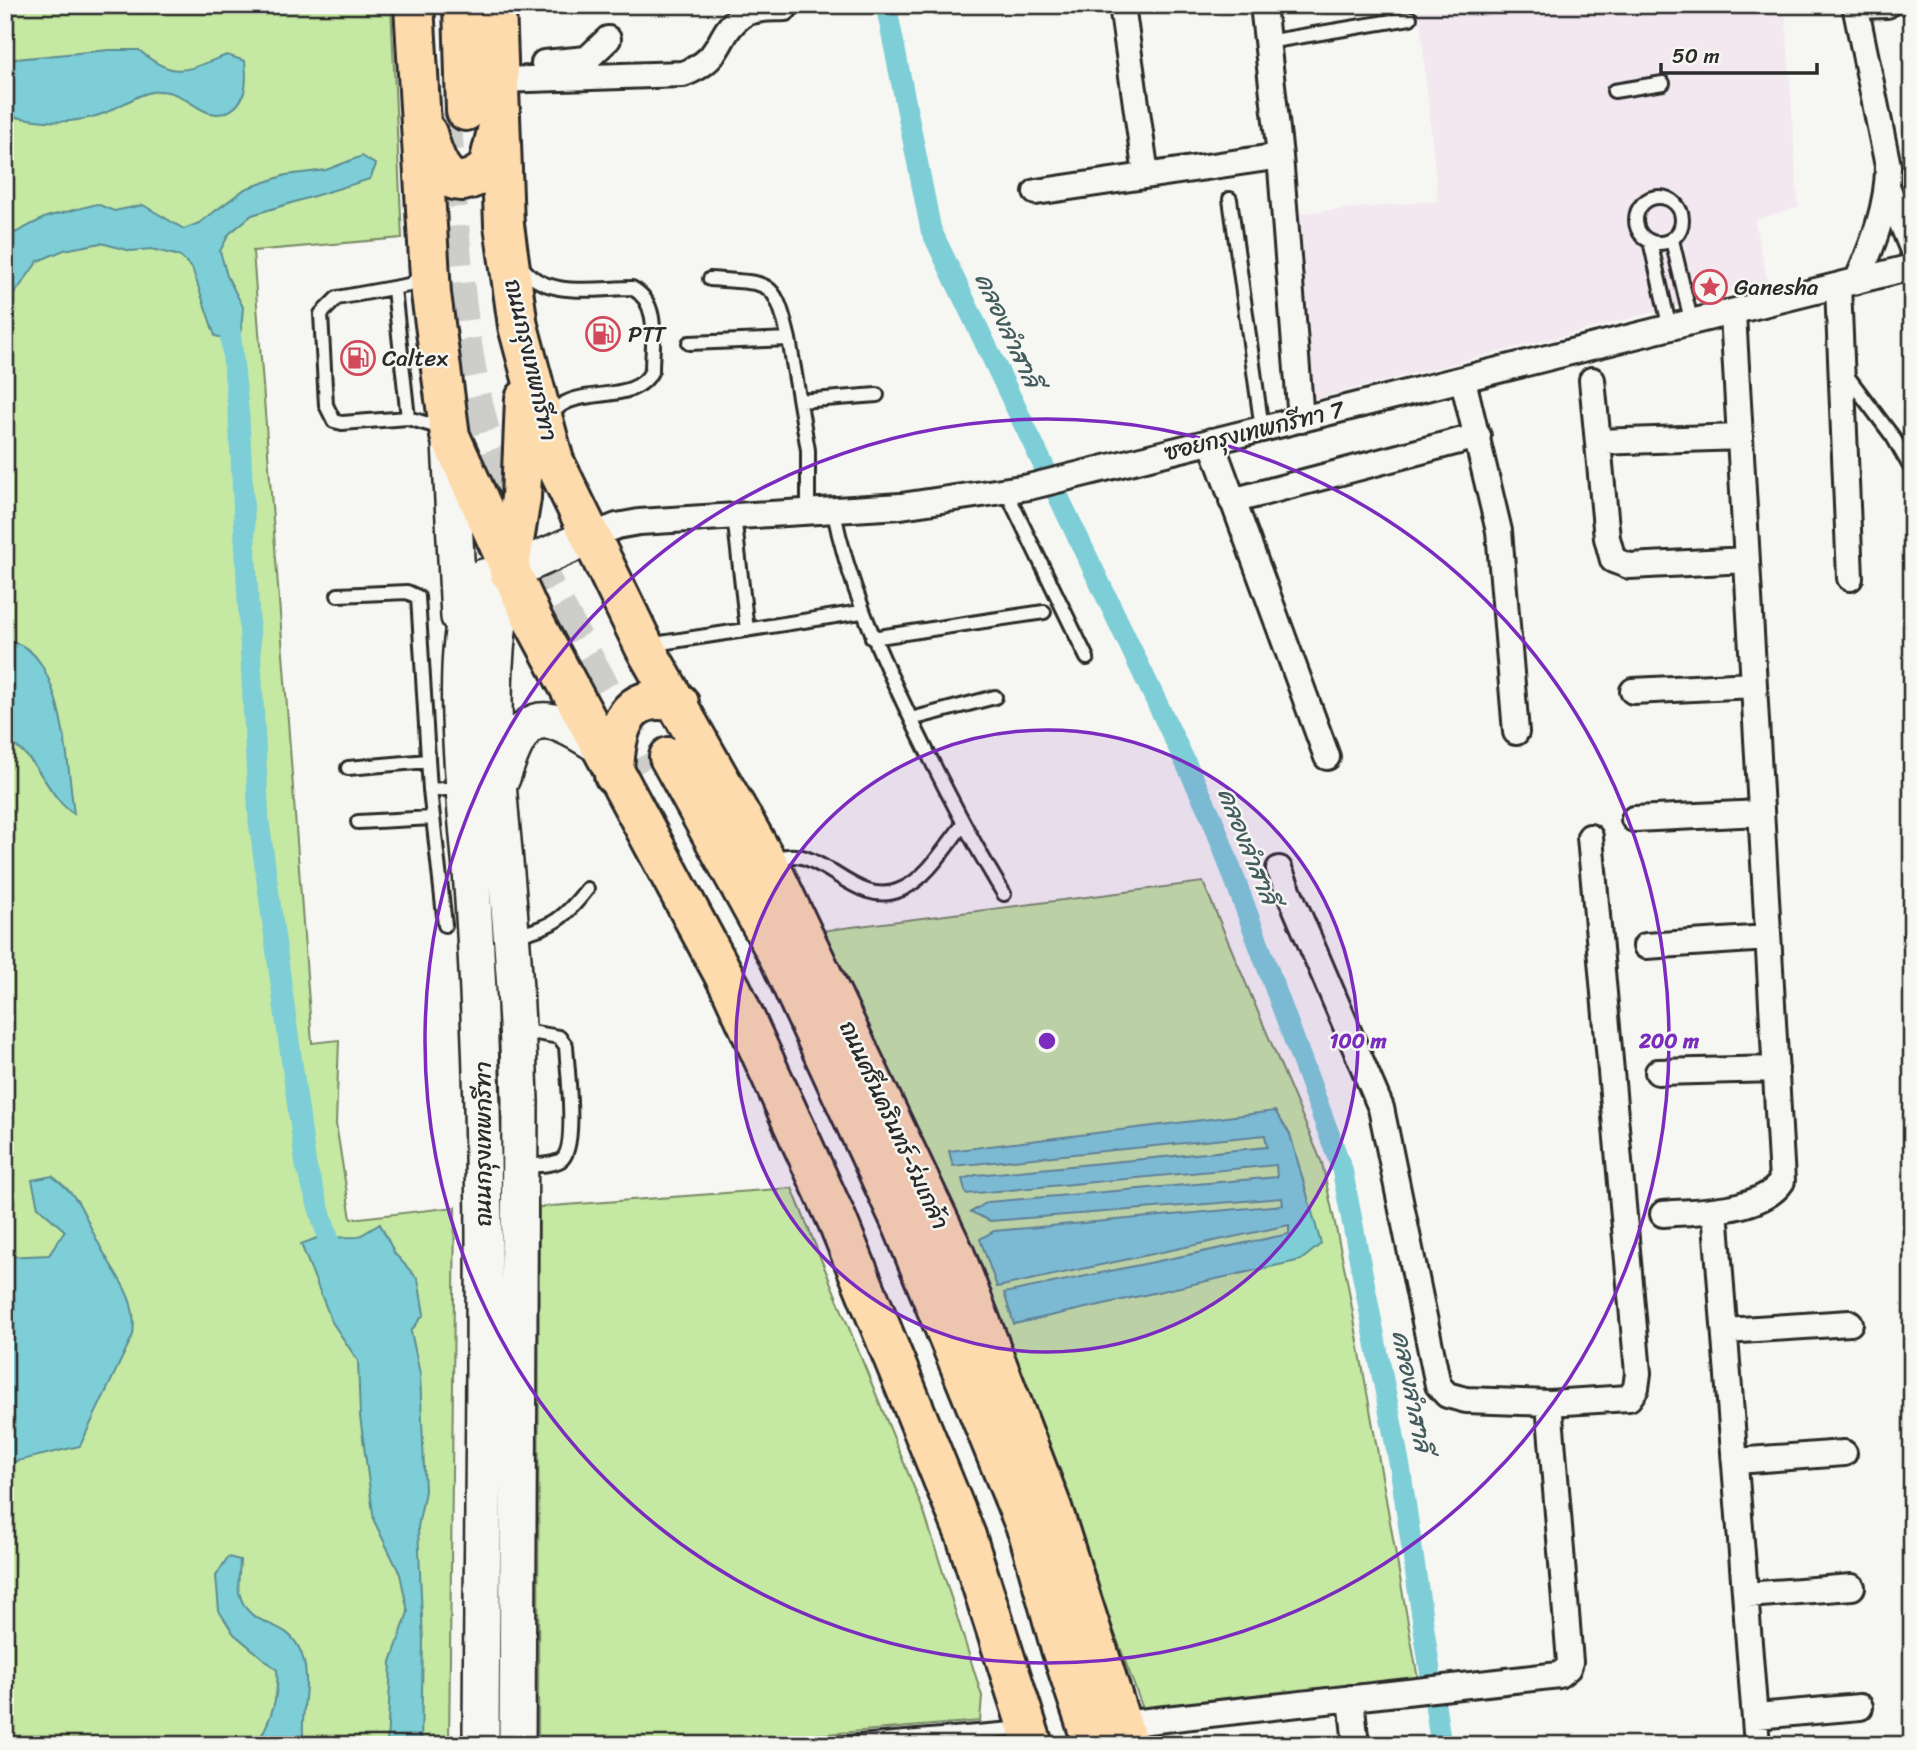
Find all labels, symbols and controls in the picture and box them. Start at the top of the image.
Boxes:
scale bar [1661,32,1817,76]
text: 50 m [1672,37,1720,75]
water label: คลองลำสาลี [963,266,1056,402]
place label: Ganesha [1734,267,1819,308]
place icon: Ganesha [1691,268,1729,306]
street label: ถนนกรุงเทพกรีฑา [492,275,570,445]
place label: PTT [628,314,667,355]
fuel station icon: PTT [584,315,622,353]
place label: Caltex [382,338,448,379]
fuel station icon: Caltex [339,339,377,377]
street label: ซอยกรุงเทพกรีฑา 7 [1160,388,1350,473]
water label: คลองลำสาลี [1206,781,1293,918]
street label: ถนนศรีนครินทร์-ร่มเกล้า [827,1013,961,1237]
text: 100 m [1329,1022,1387,1060]
text: 200 m [1638,1022,1700,1060]
centre of rings [1035,1029,1059,1053]
street label: ถนนกรุงเทพกรีฑา [463,1061,504,1227]
water label: คลองลำสาลี [1380,1327,1446,1463]

